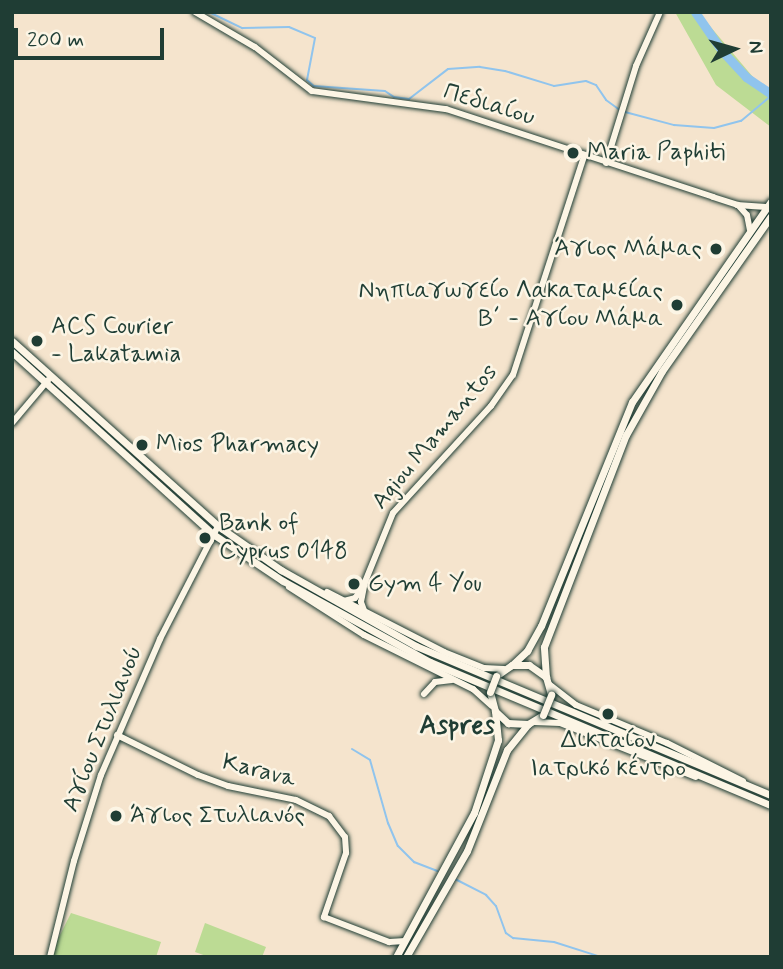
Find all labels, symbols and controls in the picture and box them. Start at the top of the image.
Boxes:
scale bar [18,14,168,58]
north arrow [699,14,769,84]
text: 200 m [27,26,84,54]
text: N [742,40,768,55]
street label: Πεδιαίου [440,78,538,132]
place label: Maria Paphiti [587,139,725,167]
marker: Maria Paphiti [565,145,581,161]
place label: Άγιος Μάμας [554,235,702,263]
marker: Άγιος Μάμας [708,241,724,257]
place label: Νηπιαγωγείο Λακαταμείας Β΄- Αγίου Μάμα [358,277,663,333]
marker: Νηπιαγωγείο Λακαταμείας Β΄- Αγίου Μάμα [669,297,685,313]
place label: ACS Courier - Lakatamia [51,313,181,369]
marker: ACS Courier - Lakatamia [29,333,45,349]
street label: Agiou Mamantos [367,360,503,514]
place label: Mios Pharmacy [156,431,312,459]
marker: Mios Pharmacy [134,437,150,453]
place label: Bank of Cyprus 0148 [219,510,348,566]
marker: Bank of Cyprus 0148 [197,530,213,546]
place label: Gym 4 You [368,570,482,598]
marker: Gym 4 You [346,576,362,592]
street label: Αγίου Στυλιανού [57,642,149,816]
marker: Δικταίον Ιατρικό κέντρο [598,704,618,724]
district label: Aspres [419,711,495,743]
place label: Δικταίον Ιατρικό κέντρο [530,727,686,783]
street label: Karava [219,748,299,794]
place label: Άγιος Στυλιανός [130,802,305,830]
marker: Άγιος Στυλιανός [108,808,124,824]

